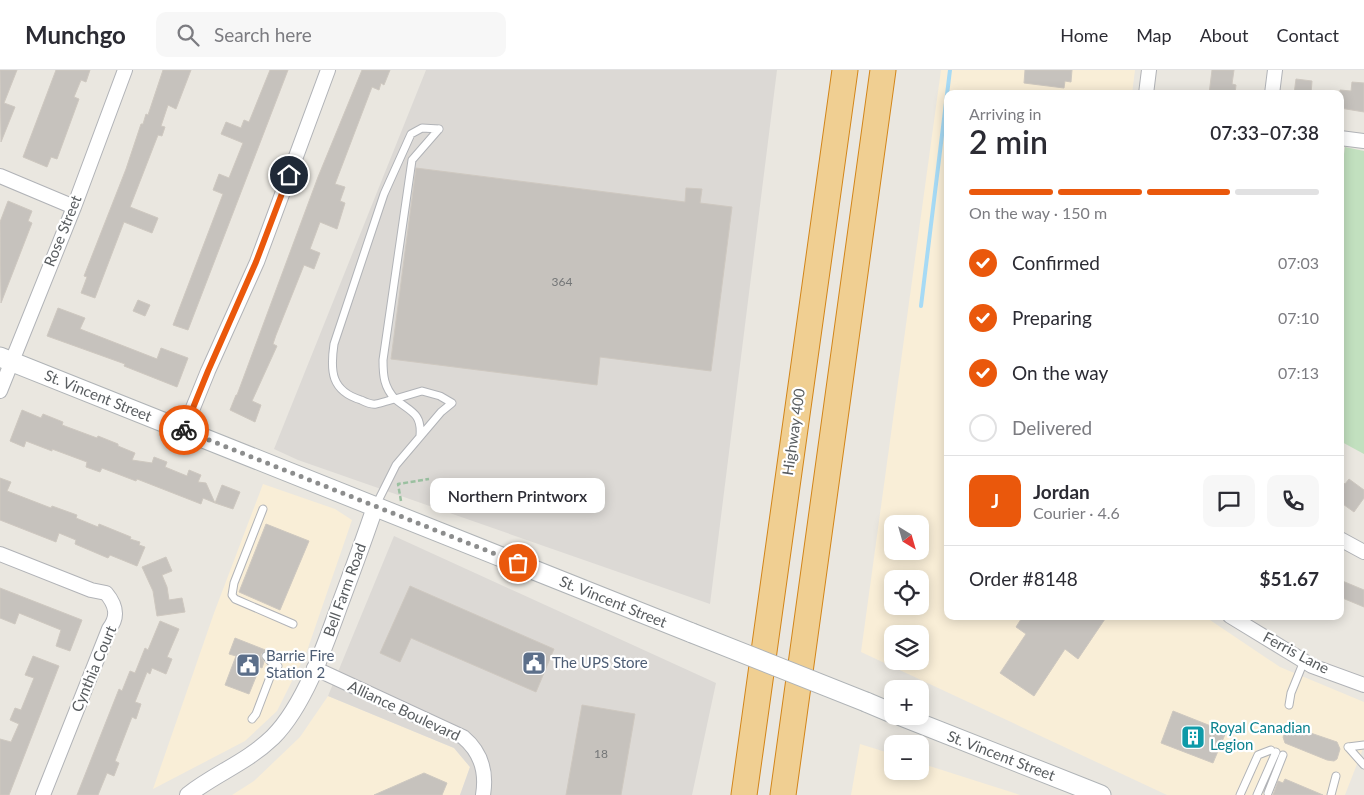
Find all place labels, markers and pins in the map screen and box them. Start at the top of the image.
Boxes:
pin [268,154,310,196]
callout: Northern Printworx [430,478,606,513]
pin [497,542,539,584]
place label: Barrie Fire Station 2 [266,646,335,681]
public building icon: The UPS Store [521,650,547,676]
public building icon: Barrie Fire Station 2 [235,652,261,678]
place label: The UPS Store [552,653,648,671]
place label: Royal Canadian Legion [1210,718,1311,753]
building icon: Royal Canadian Legion [1180,724,1206,750]

